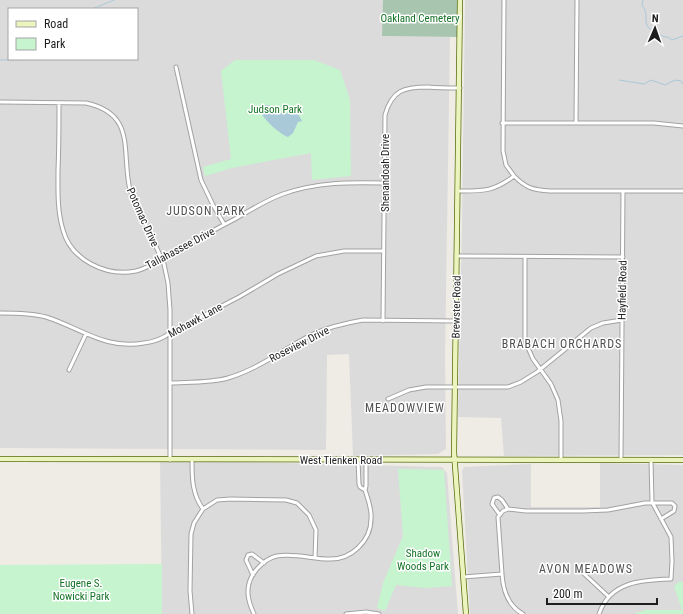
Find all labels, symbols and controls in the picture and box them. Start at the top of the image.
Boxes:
legend [8,8,138,60]
north arrow [635,8,675,48]
park label: Oakland Cemetery [380,12,460,25]
text: N [652,12,659,25]
text: Road [44,17,68,31]
text: Park [44,37,66,51]
park label: Judson Park [248,103,302,116]
street label: Shenandoah Drive [379,134,392,212]
street label: Potomac Drive [124,186,161,249]
district label: JUDSON PARK [166,204,246,218]
street label: Tallahassee Drive [144,225,217,272]
street label: Hayfield Road [615,260,630,320]
street label: Brewster Road [449,275,464,339]
street label: Mohawk Lane [166,300,225,341]
street label: Roseview Drive [267,324,331,365]
district label: BRABACH ORCHARDS [502,337,622,351]
district label: MEADOWVIEW [365,401,445,415]
street label: West Tienken Road [300,454,382,467]
park label: Shadow Woods Park [397,547,449,573]
district label: AVON MEADOWS [539,562,633,576]
park label: Eugene S. Nowicki Park [53,577,109,603]
scale bar [547,580,657,606]
text: 200 m [553,587,583,601]

